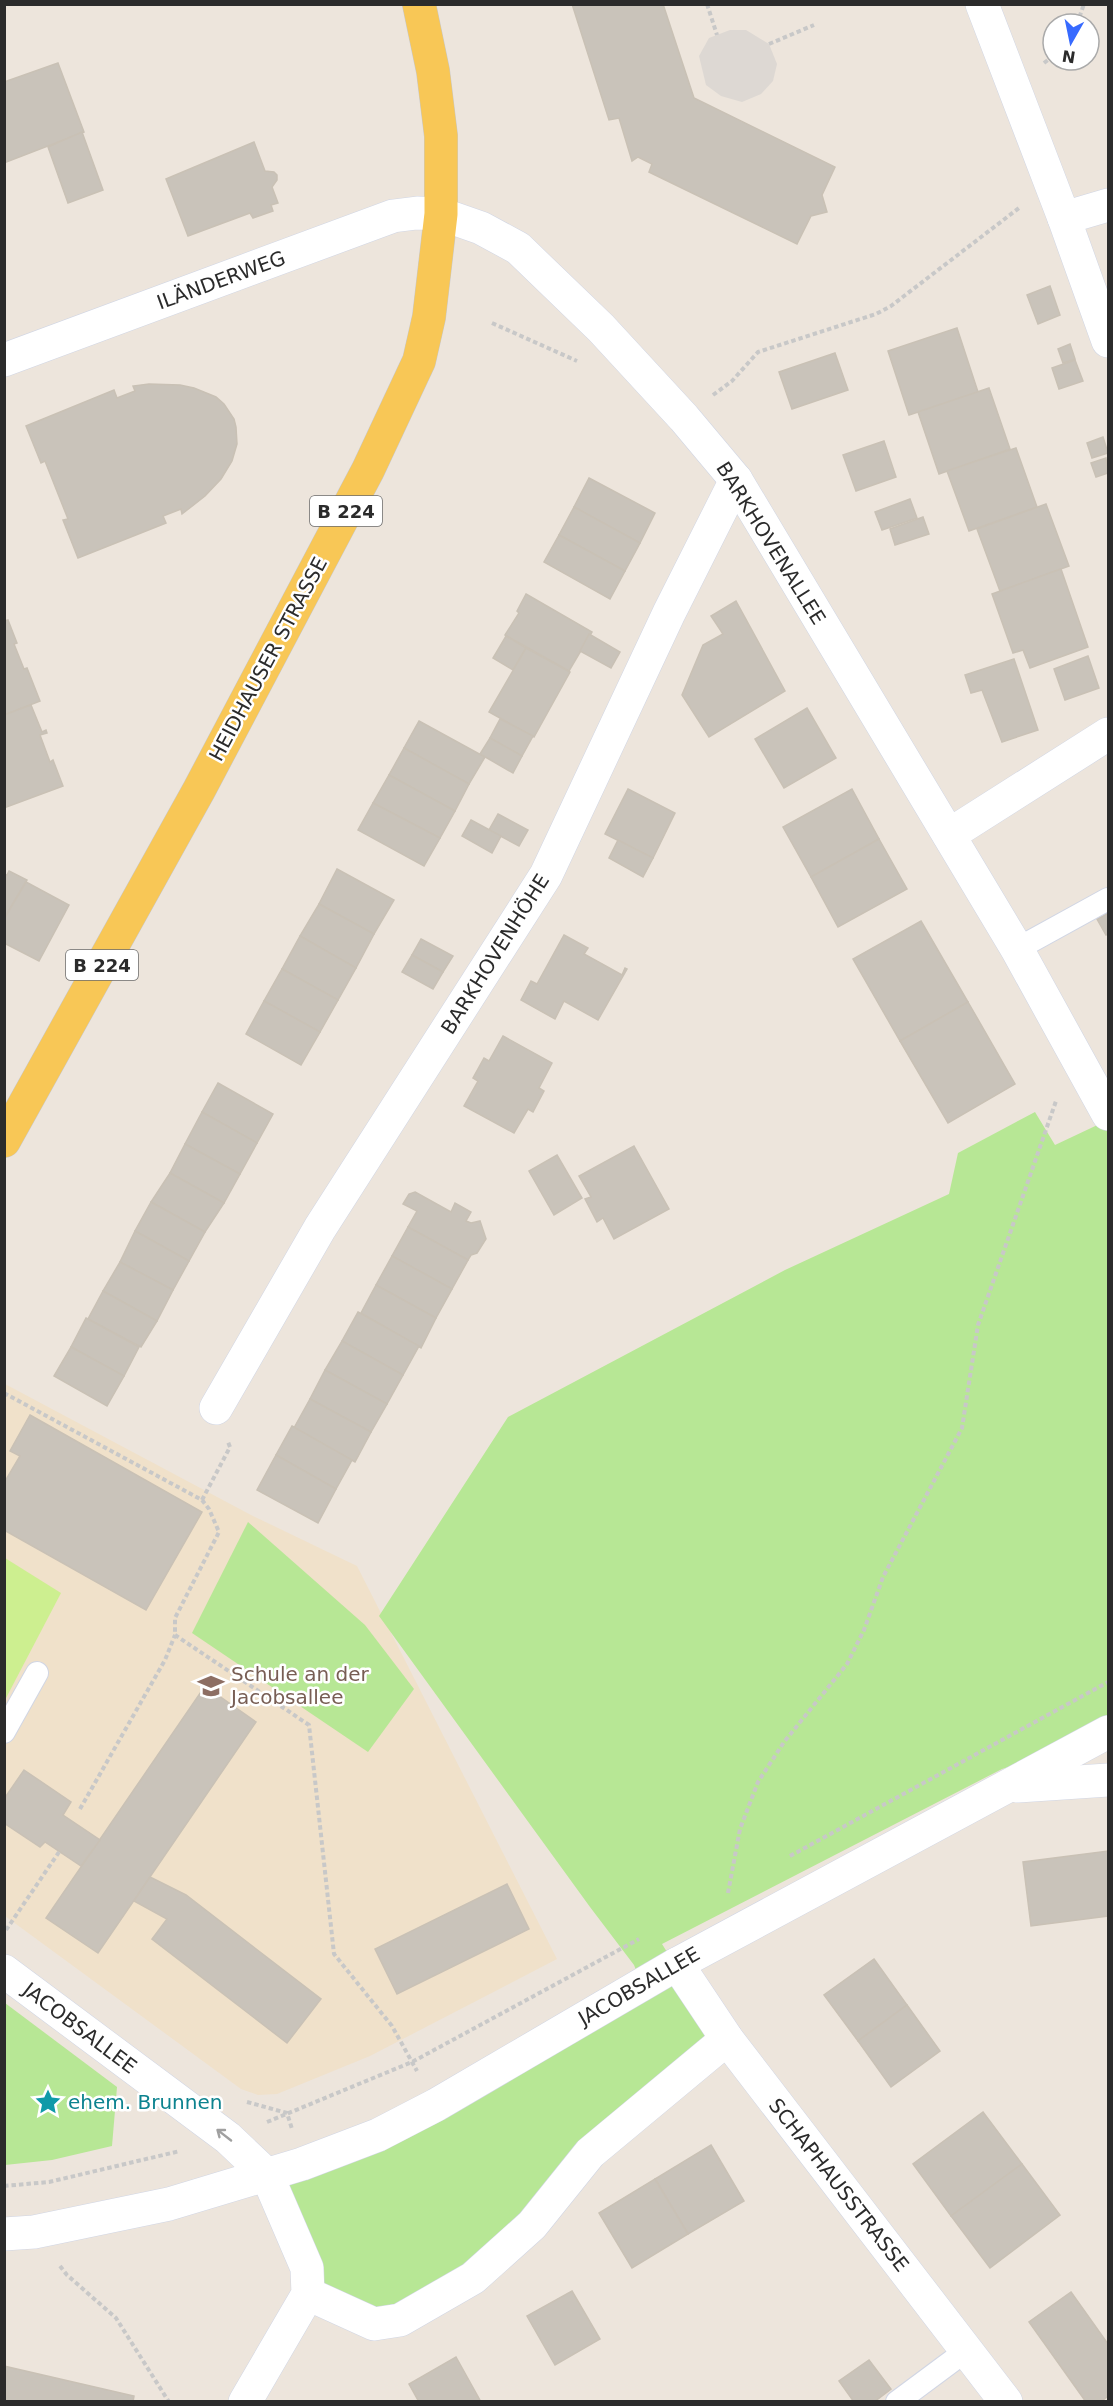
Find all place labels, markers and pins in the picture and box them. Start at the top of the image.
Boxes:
place label: Schule an der Jacobsallee [229,1662,370,1709]
school or university icon: Schule an der Jacobsallee [196,1671,226,1701]
place icon: ehem. Brunnen [33,2087,63,2117]
place label: ehem. Brunnen [68,2090,222,2114]

